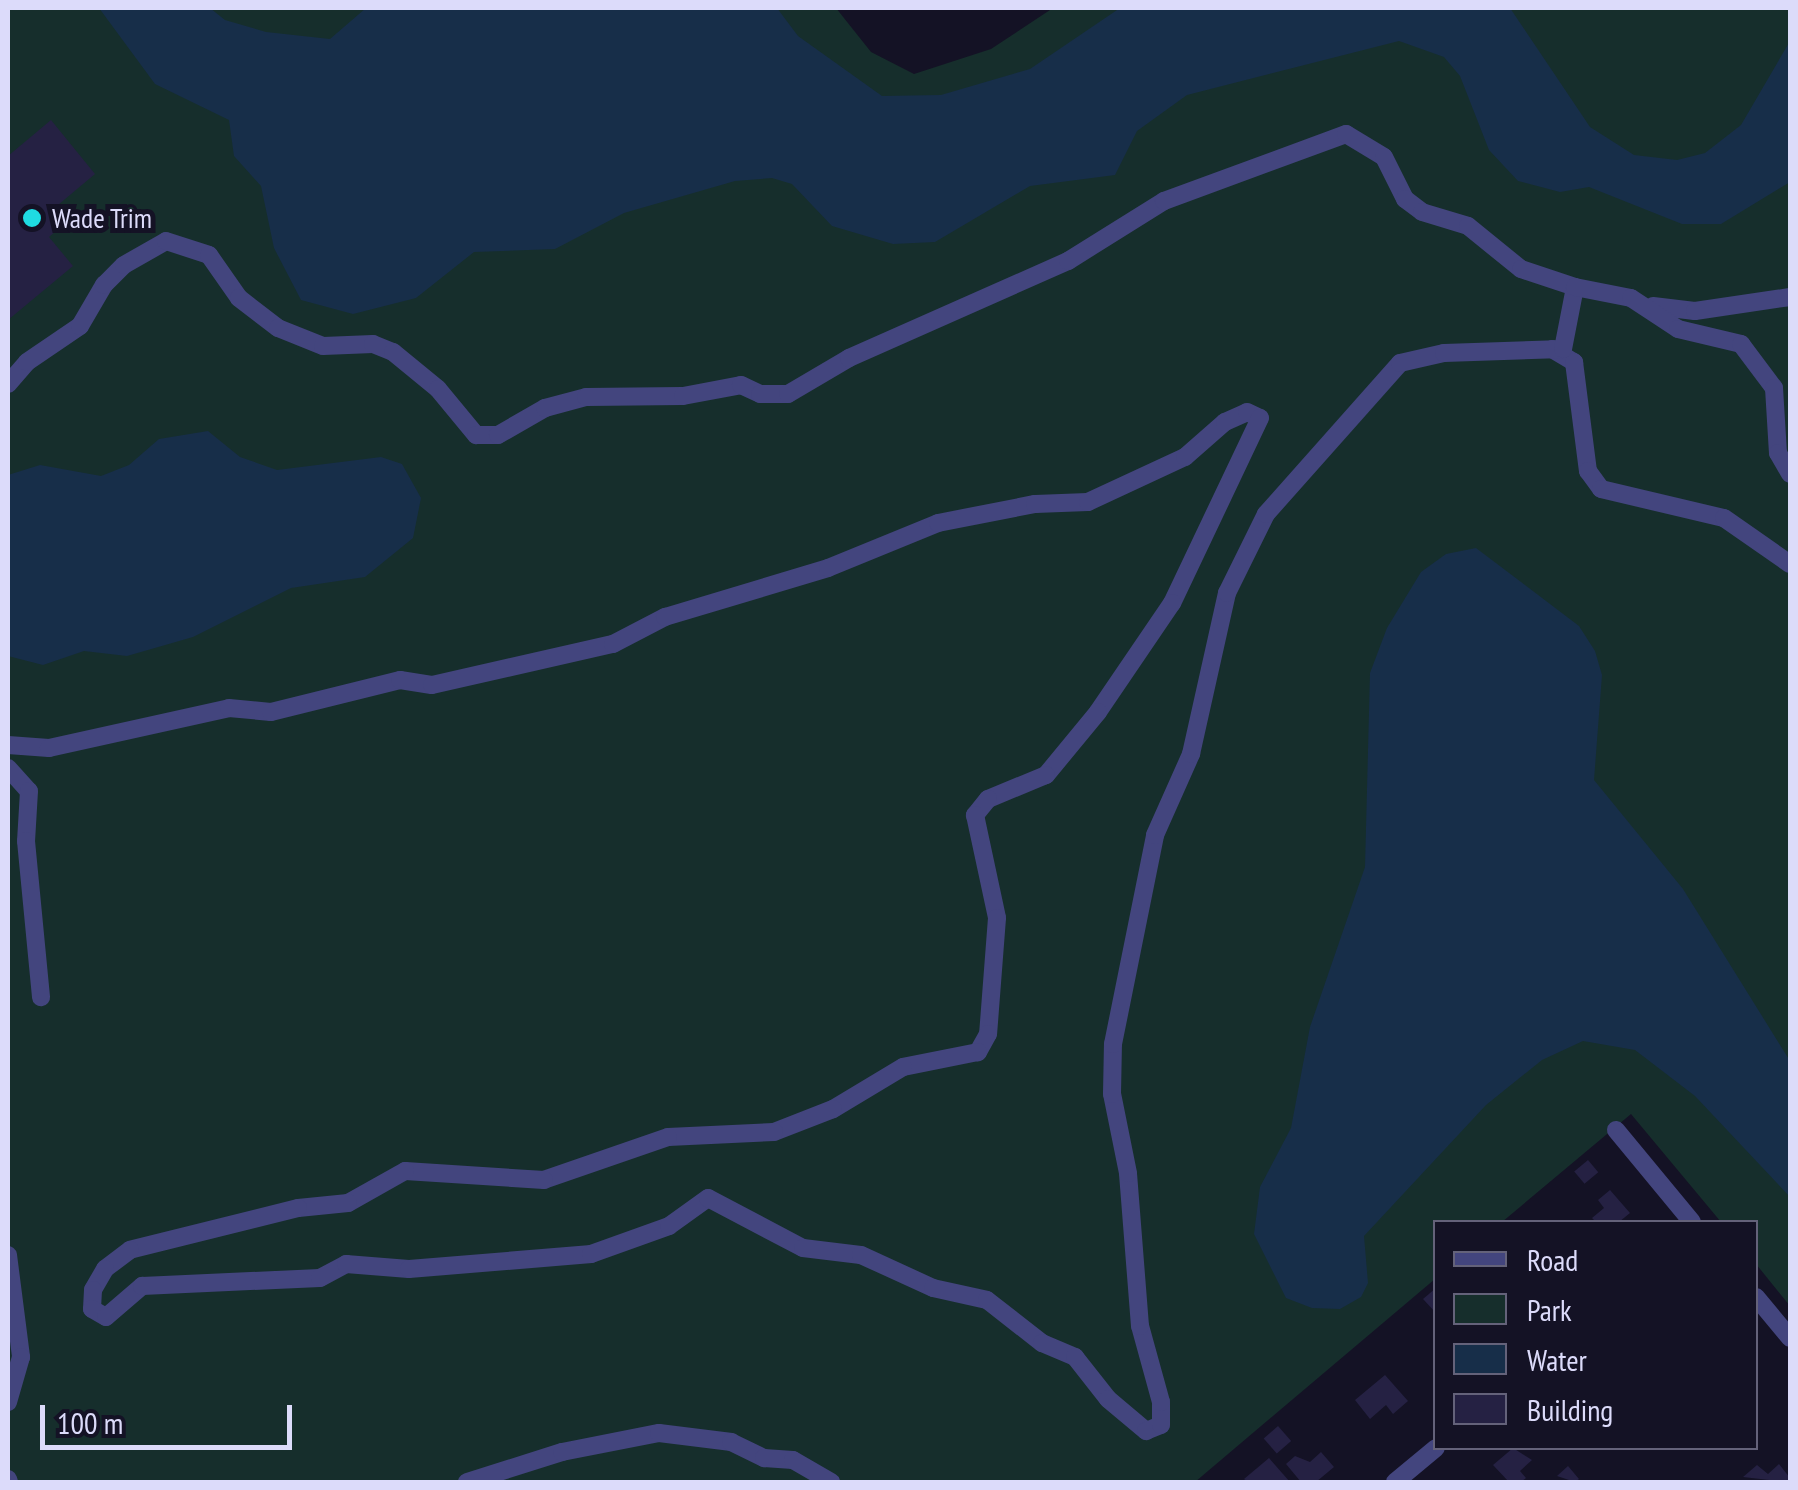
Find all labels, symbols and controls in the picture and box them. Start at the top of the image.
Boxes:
place label: Wade Trim [52,201,153,235]
marker: Wade Trim [21,207,43,229]
legend [1433,1220,1758,1450]
text: Road [1527,1240,1578,1279]
text: Park [1527,1290,1572,1329]
text: Water [1527,1340,1587,1379]
scale bar [45,1385,298,1447]
text: Building [1527,1390,1613,1429]
text: 100 m [57,1403,123,1442]

